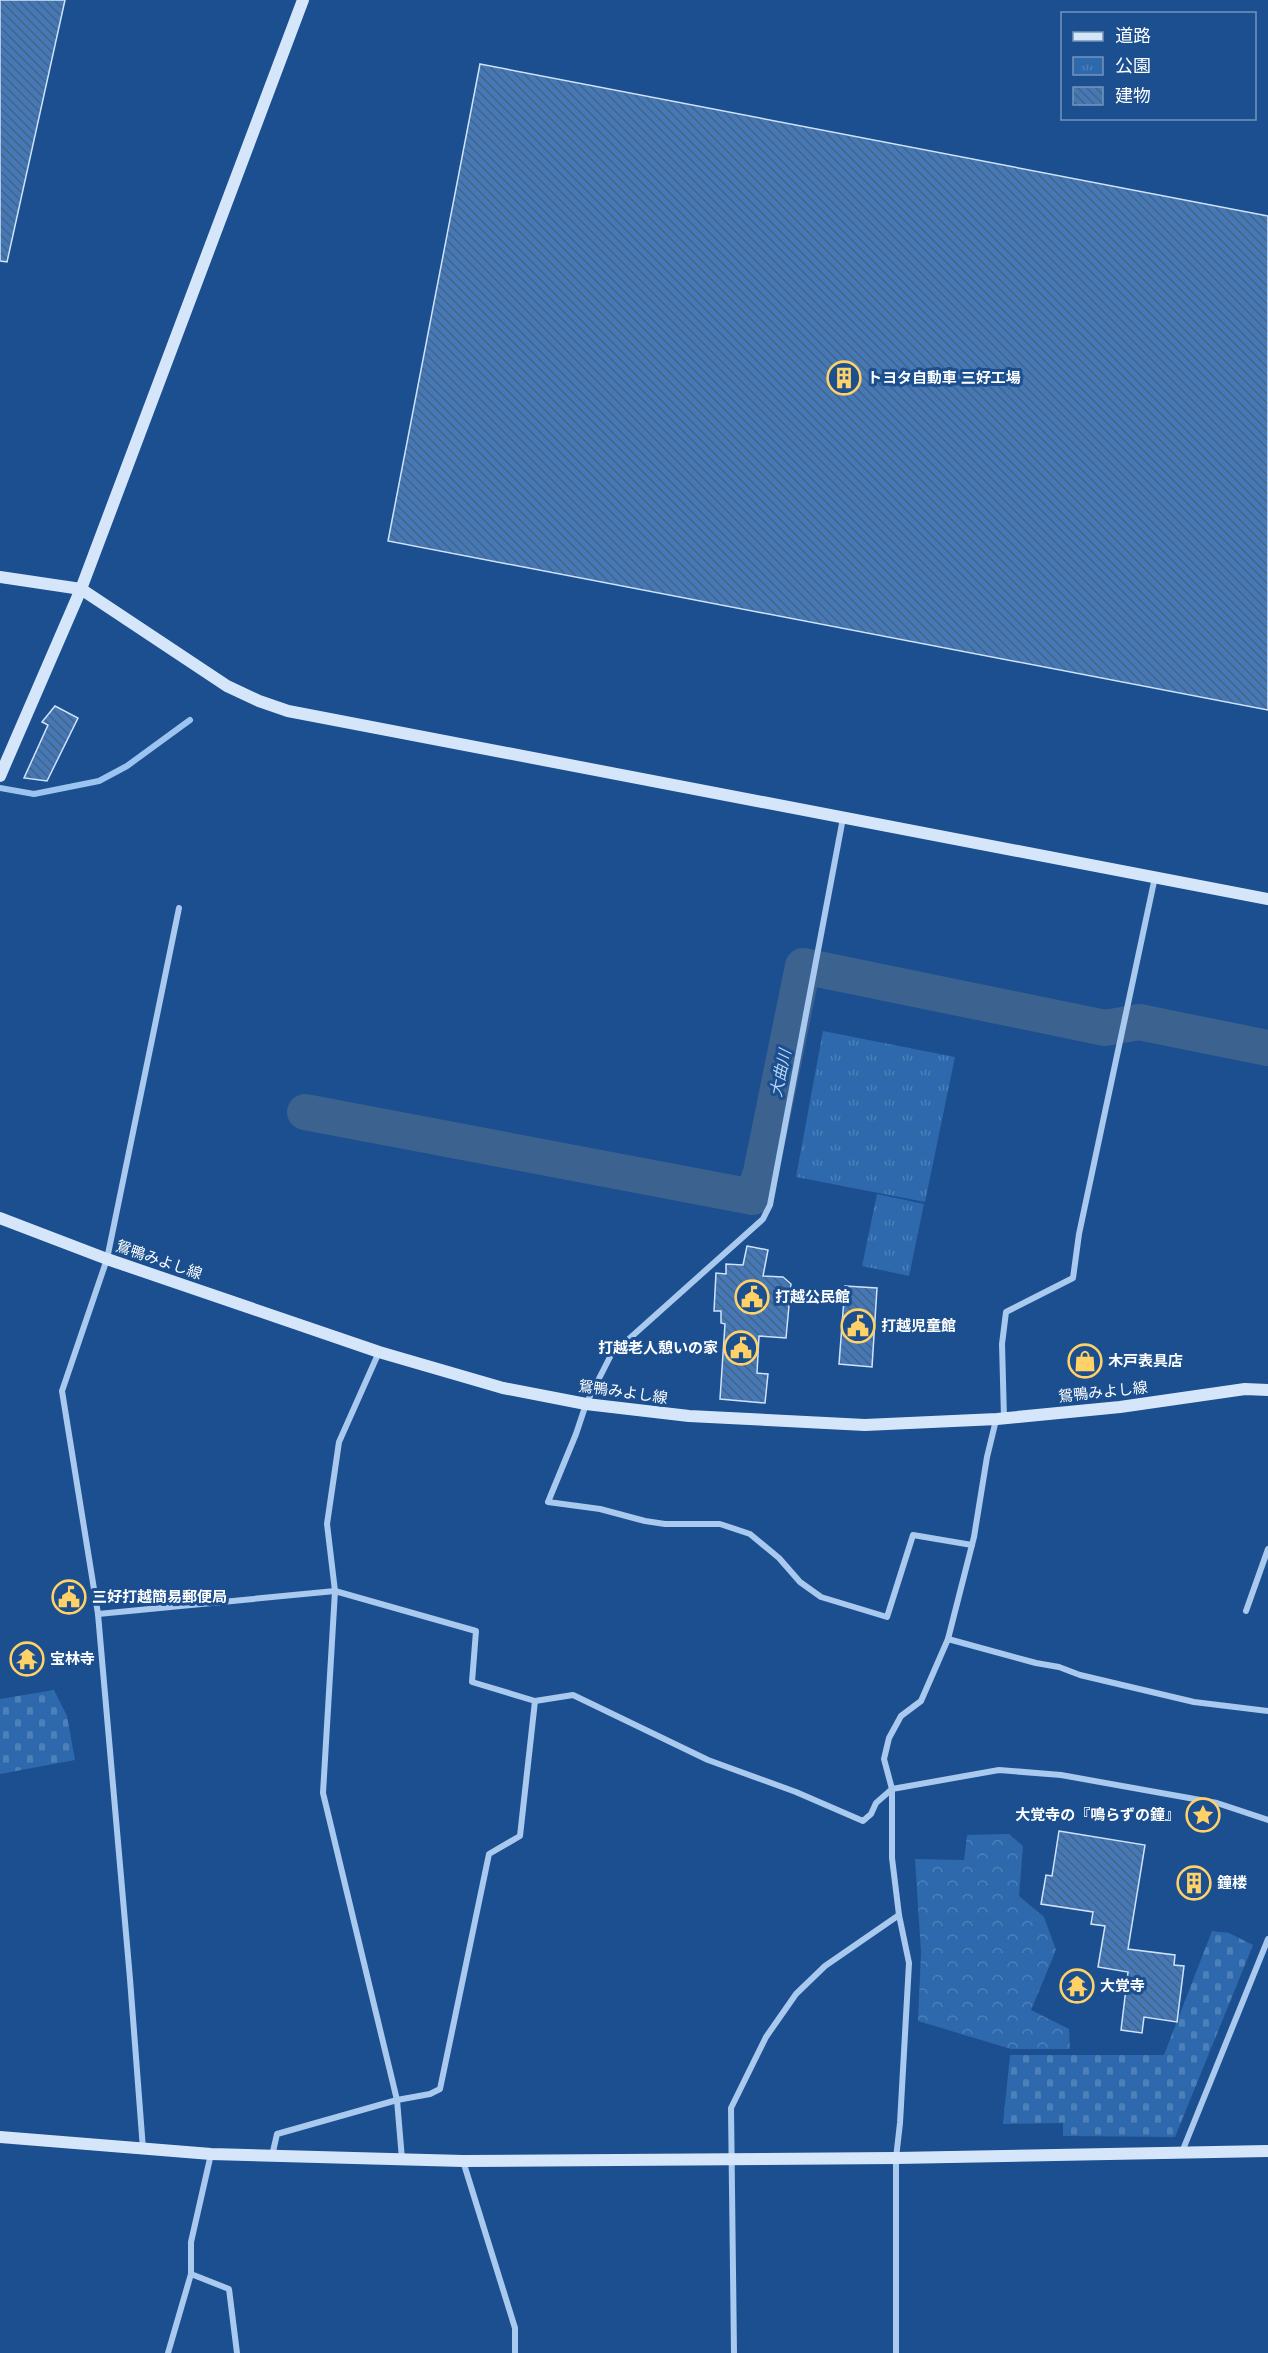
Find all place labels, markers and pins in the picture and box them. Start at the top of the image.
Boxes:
building icon: トヨタ自動車 三好工場 [826,360,862,396]
place label: トヨタ自動車 三好工場 [867,368,1021,387]
public building icon: 打越公民館 [734,1279,770,1315]
place label: 打越公民館 [775,1287,850,1306]
public building icon: 打越児童館 [840,1308,876,1344]
place label: 打越児童館 [881,1316,956,1335]
public building icon: 打越老人憩いの家 [723,1330,759,1366]
place label: 打越老人憩いの家 [598,1338,718,1357]
shop icon: 木戸表具店 [1067,1343,1103,1379]
place label: 木戸表具店 [1108,1351,1183,1370]
public building icon: 三好打越簡易郵便局 [51,1579,87,1615]
place label: 三好打越簡易郵便局 [92,1587,227,1606]
temple icon: 宝林寺 [9,1641,45,1677]
place label: 宝林寺 [50,1649,95,1668]
place icon: 大覚寺の『鳴らずの鐘』 [1185,1797,1221,1833]
place label: 大覚寺の『鳴らずの鐘』 [1015,1805,1180,1824]
building icon: 鐘楼 [1176,1865,1212,1901]
place label: 鐘楼 [1217,1873,1247,1892]
temple icon: 大覚寺 [1059,1968,1095,2004]
place label: 大覚寺 [1100,1976,1145,1995]

